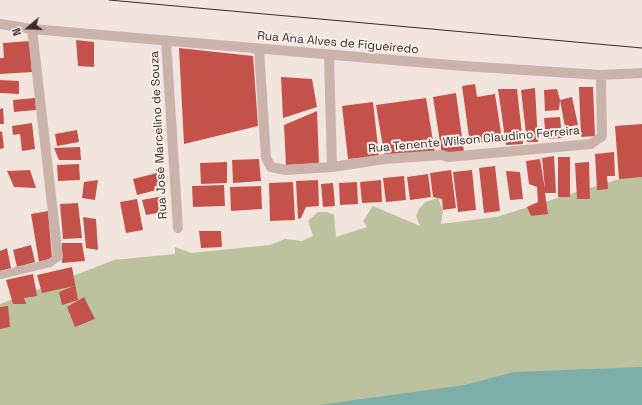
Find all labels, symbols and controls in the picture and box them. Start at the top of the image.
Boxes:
north arrow [8,8,48,48]
text: N [9,26,24,38]
street label: Rua Ana Alves de Figueiredo [257,29,419,57]
street label: Rua José Marcelino de Souza [147,51,171,219]
street label: Rua Tenente Wilson Claudino Ferreira [368,124,580,156]

